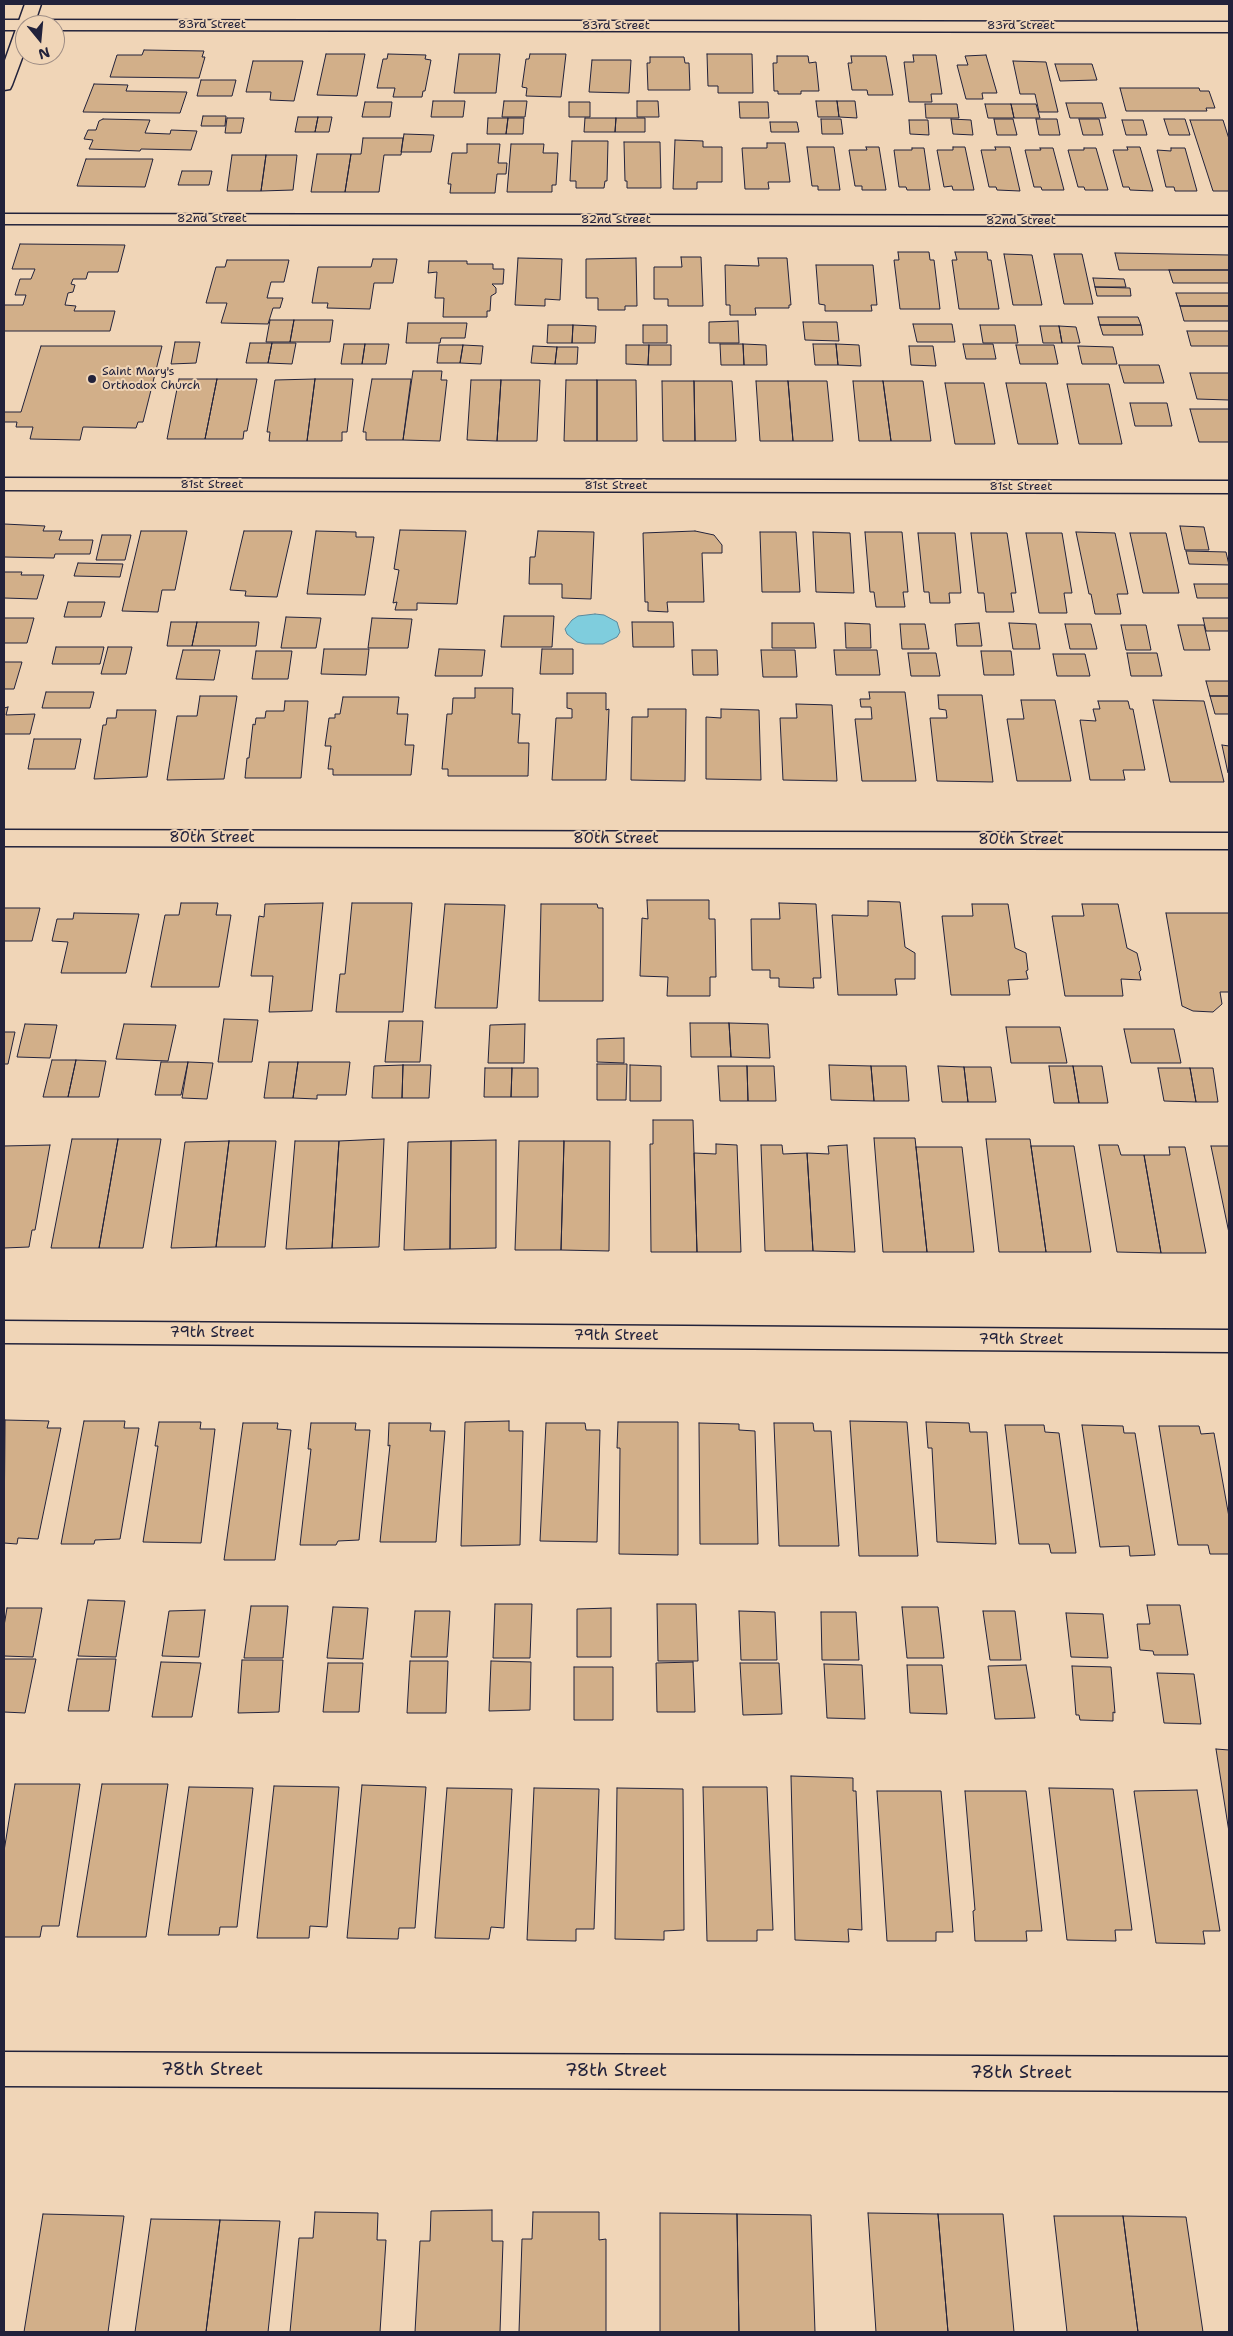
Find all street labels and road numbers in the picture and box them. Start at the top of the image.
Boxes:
street label: 83rd Street [178,18,246,32]
street label: 83rd Street [582,19,650,33]
street label: 83rd Street [987,19,1055,33]
street label: 82nd Street [177,212,247,226]
street label: 82nd Street [581,213,651,227]
street label: 82nd Street [986,214,1056,228]
street label: 81st Street [181,478,243,492]
street label: 81st Street [585,479,647,493]
street label: 81st Street [990,480,1052,494]
street label: 80th Street [169,829,255,847]
street label: 80th Street [573,830,659,848]
street label: 80th Street [978,831,1064,849]
street label: 79th Street [169,1324,255,1342]
street label: 79th Street [573,1327,659,1345]
street label: 79th Street [978,1331,1064,1349]
street label: 78th Street [161,2059,263,2081]
street label: 78th Street [565,2060,667,2082]
street label: 78th Street [970,2062,1072,2084]

